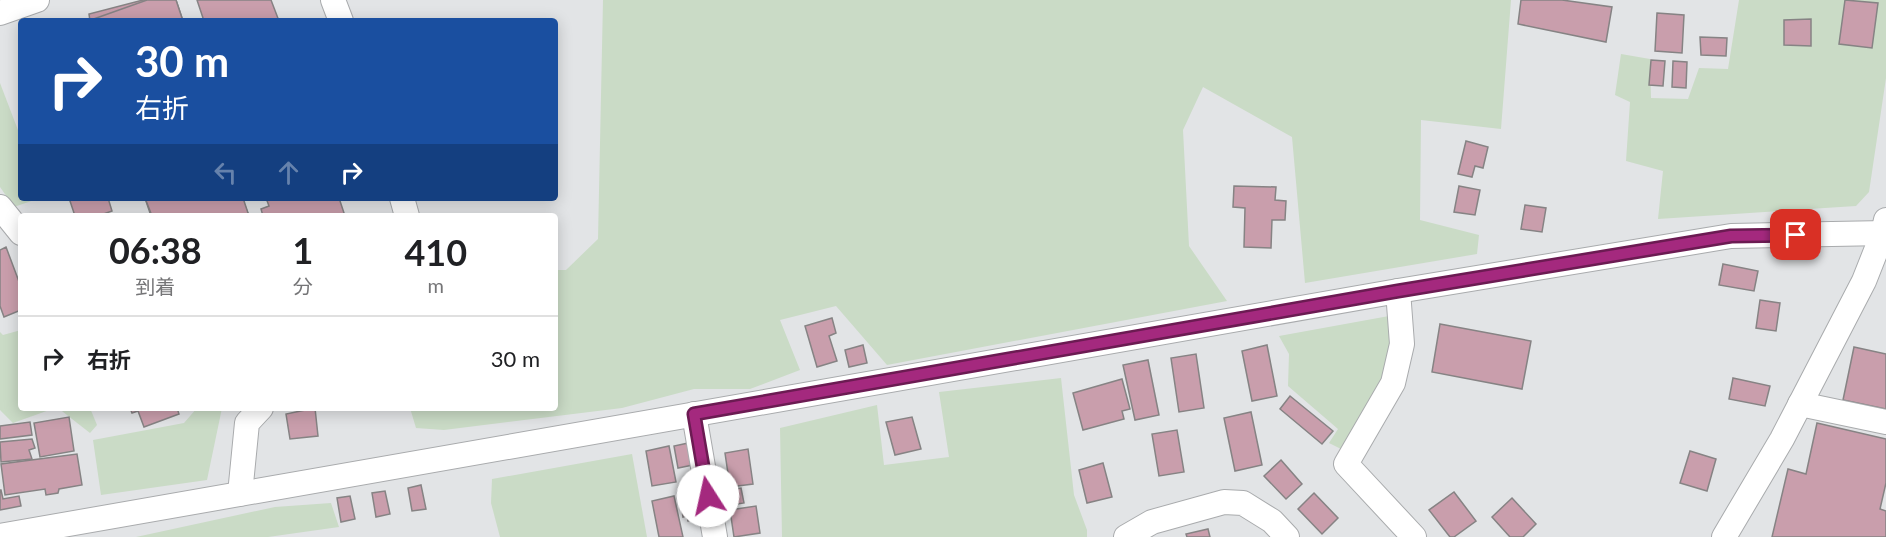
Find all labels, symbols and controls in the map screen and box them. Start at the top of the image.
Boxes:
text: 30 m [135,36,229,86]
icon: right [36,42,114,120]
text: 右折 [135,91,189,124]
icon: left [209,156,242,189]
icon: ahead [272,156,305,189]
icon: right [335,156,368,189]
pin [1770,209,1821,260]
icon: arrive [1779,218,1812,251]
text: 06:38 [109,228,202,272]
text: 1 [293,228,314,272]
text: 410 [404,230,467,274]
text: m [428,273,444,297]
text: 到着 [135,274,175,298]
text: 分 [293,274,313,298]
icon: right [36,342,69,375]
text: 30 m [491,345,540,372]
text: 右折 [87,346,131,373]
position arrow [676,464,740,528]

